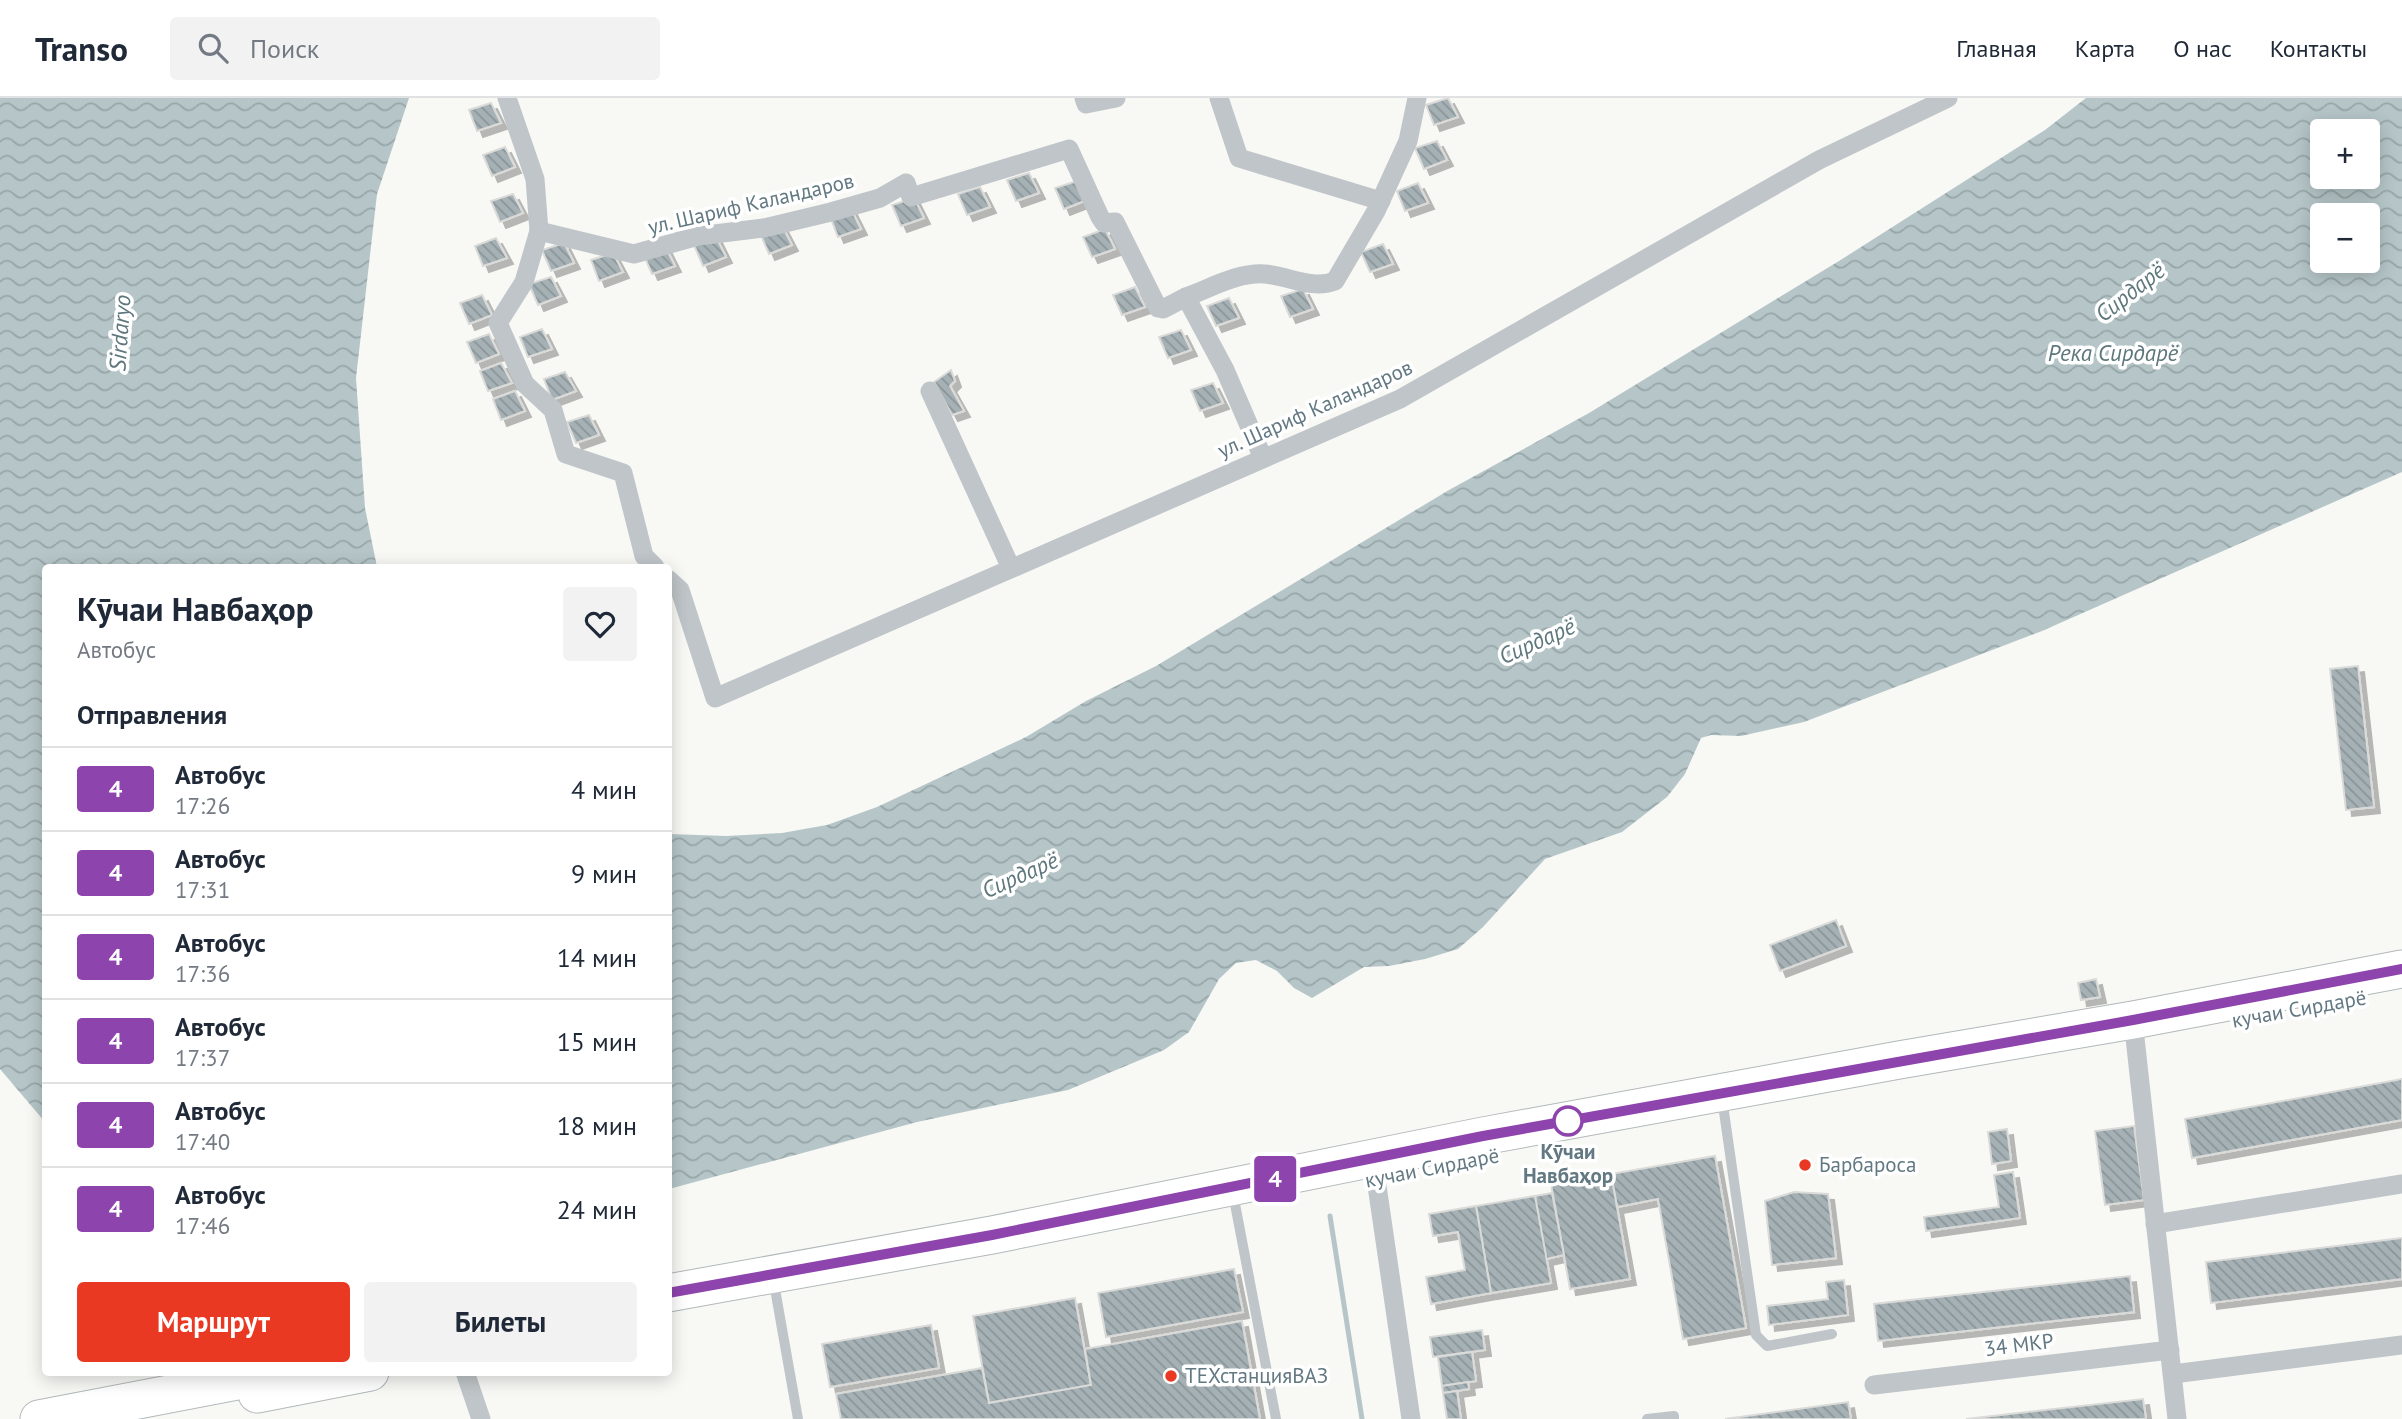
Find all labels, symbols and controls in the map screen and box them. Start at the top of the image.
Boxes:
search box [170,17,660,80]
text: Transo [35,27,128,70]
icon: search [194,29,232,67]
text: Поиск [250,32,319,65]
text: Главная [1956,33,2037,64]
text: Карта [2075,33,2135,64]
text: О нас [2173,33,2232,64]
text: Контакты [2270,33,2367,64]
map controls [2310,119,2380,273]
button: + [2310,119,2380,189]
street label: ул. Шариф Каландаров [645,167,856,240]
button: − [2310,203,2380,273]
water label: Сирдарё [2089,255,2171,328]
water label: Sirdaryo [102,294,137,372]
water label: Река Сирдарё [2048,338,2179,367]
street label: ул. Шариф Каландаров [1213,353,1416,464]
text: Кӯчаи Навбаҳор [77,587,313,630]
button: heart [563,587,637,661]
water label: Сирдарё [1494,611,1580,670]
text: Автобус [77,635,156,664]
text: Отправления [77,698,227,731]
text: Автобус [175,758,266,791]
text: 4 [109,773,122,804]
text: 4 мин [571,773,637,806]
text: 17:26 [175,791,230,820]
text: Автобус [175,842,266,875]
water label: Сирдарё [977,845,1063,904]
text: 4 [109,857,122,888]
text: 9 мин [571,857,637,890]
text: 17:31 [175,875,230,904]
text: Автобус [175,926,266,959]
text: 4 [109,941,122,972]
text: 14 мин [557,941,637,974]
text: 17:36 [175,959,230,988]
street label: кучаи Сирдарё [2230,983,2368,1034]
text: Автобус [175,1010,266,1043]
text: 4 [109,1025,122,1056]
text: 15 мин [557,1025,637,1058]
text: 17:37 [175,1043,230,1072]
text: Автобус [175,1094,266,1127]
marker: Кӯчаи Навбаҳор [1553,1106,1583,1136]
text: 4 [109,1109,122,1140]
text: 18 мин [557,1109,637,1142]
text: 17:40 [175,1127,230,1156]
place label: Кӯчаи Навбаҳор [1523,1138,1613,1189]
street label: кучаи Сирдарё [1363,1141,1501,1194]
place label: Барбароса [1819,1151,1917,1178]
line badge: 4 [1252,1156,1298,1202]
marker: Барбароса [1797,1157,1813,1173]
text: 4 [1268,1163,1282,1194]
text: Автобус [175,1178,266,1211]
text: 4 [109,1193,122,1224]
text: 24 мин [557,1193,637,1226]
text: 17:46 [175,1211,230,1240]
button: Маршрут [77,1282,350,1362]
button: Билеты [364,1282,637,1362]
street label: 34 МКР [1983,1327,2055,1362]
place label: ТЕХстанцияВАЗ [1185,1362,1328,1389]
marker: ТЕХстанцияВАЗ [1163,1368,1179,1384]

